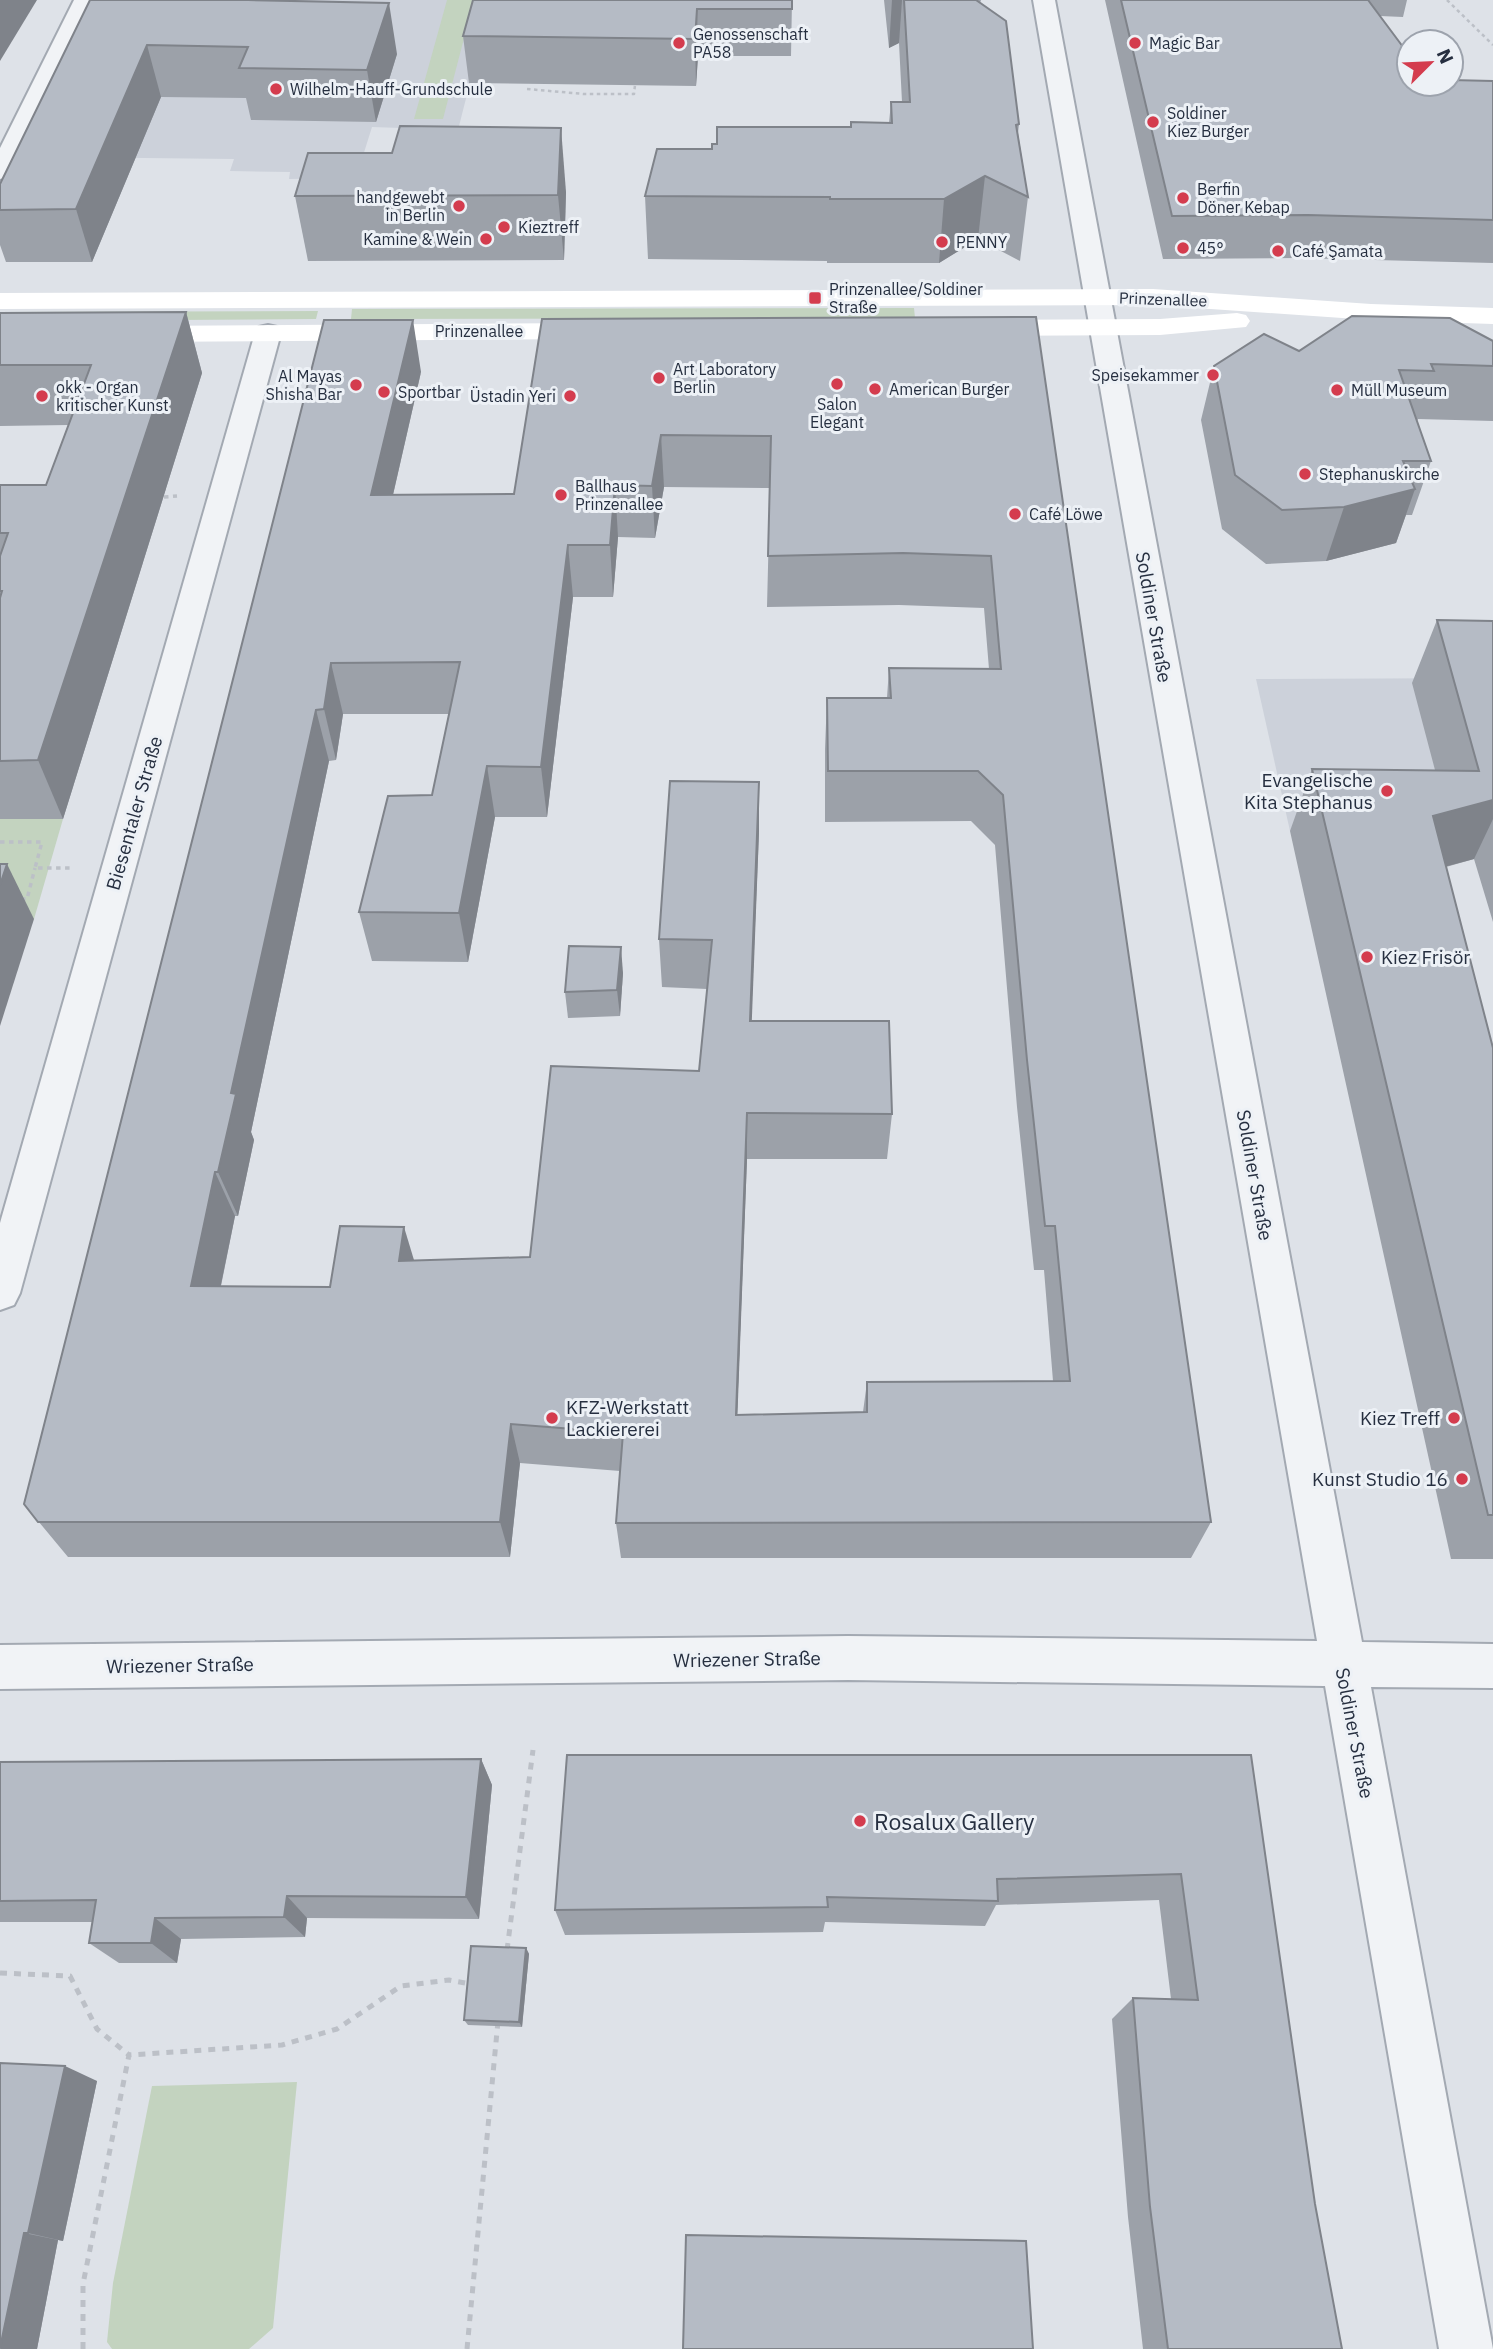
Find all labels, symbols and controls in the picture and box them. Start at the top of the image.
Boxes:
place label: Genossenschaft PA58 [693,24,809,62]
north arrow [1395,28,1465,98]
place label: Magic Bar [1149,33,1220,53]
marker: Genossenschaft PA58 [671,35,687,51]
marker: Magic Bar [1127,35,1143,51]
text: N [1432,45,1459,67]
place label: Wilhelm-Hauff-Grundschule [290,79,493,99]
marker: Wilhelm-Hauff-Grundschule [268,81,284,97]
place label: Soldiner Kiez Burger [1167,103,1249,141]
marker: Soldiner Kiez Burger [1145,114,1161,130]
place label: Berfin Döner Kebap [1197,179,1290,217]
place label: handgewebt in Berlin [356,187,445,225]
marker: Berfin Döner Kebap [1175,190,1191,206]
marker: handgewebt in Berlin [451,198,467,214]
place label: Kieztreff [518,217,579,237]
marker: Kieztreff [496,219,512,235]
place label: Kamine & Wein [363,229,472,249]
marker: Kamine & Wein [478,231,494,247]
place label: PENNY [956,232,1008,252]
marker: PENNY [934,234,950,250]
place label: 45° [1197,238,1224,258]
marker: 45° [1175,240,1191,256]
place label: Café Şamata [1292,241,1383,261]
marker: Café Şamata [1270,243,1286,259]
place label: Prinzenallee/Soldiner Straße [829,279,983,317]
street label: Prinzenallee [1118,287,1208,311]
marker: Prinzenallee/Soldiner Straße [807,290,823,306]
street label: Prinzenallee [435,321,523,341]
place label: Art Laboratory Berlin [673,359,776,397]
place label: Speisekammer [1092,365,1199,385]
place label: Al Mayas Shisha Bar [266,366,342,404]
marker: Speisekammer [1205,367,1221,383]
marker: Art Laboratory Berlin [651,370,667,386]
marker: Salon Elegant [829,376,845,392]
place label: okk - Organ kritischer Kunst [56,377,169,415]
marker: Al Mayas Shisha Bar [348,377,364,393]
place label: American Burger [889,379,1010,399]
place label: Müll Museum [1351,380,1447,400]
marker: American Burger [867,381,883,397]
place label: Sportbar [398,382,461,402]
marker: Müll Museum [1329,382,1345,398]
marker: Sportbar [376,384,392,400]
place label: Üstadin Yeri [470,386,556,406]
marker: okk - Organ kritischer Kunst [34,388,50,404]
marker: Üstadin Yeri [562,388,578,404]
place label: Salon Elegant [810,394,864,432]
place label: Stephanuskirche [1319,464,1440,484]
marker: Stephanuskirche [1297,466,1313,482]
place label: Ballhaus Prinzenallee [575,476,664,514]
marker: Ballhaus Prinzenallee [553,487,569,503]
place label: Café Löwe [1029,504,1103,524]
marker: Café Löwe [1007,506,1023,522]
street label: Soldiner Straße [1131,550,1177,684]
street label: Biesentaler Straße [101,733,167,893]
place label: Evangelische Kita Stephanus [1244,768,1373,814]
marker: Evangelische Kita Stephanus [1379,783,1395,799]
place label: Kiez Frisör [1381,945,1470,969]
marker: Kiez Frisör [1359,949,1375,965]
street label: Soldiner Straße [1232,1108,1278,1242]
place label: KFZ-Werkstatt Lackiererei [566,1395,689,1441]
place label: Kiez Treff [1360,1406,1440,1430]
marker: KFZ-Werkstatt Lackiererei [544,1410,560,1426]
marker: Kiez Treff [1446,1410,1462,1426]
place label: Kunst Studio 16 [1312,1467,1448,1491]
marker: Kunst Studio 16 [1454,1471,1470,1487]
street label: Wriezener Straße [673,1646,821,1672]
street label: Wriezener Straße [106,1652,254,1678]
street label: Soldiner Straße [1331,1666,1379,1800]
place label: Rosalux Gallery [874,1806,1035,1836]
marker: Rosalux Gallery [852,1813,868,1829]

